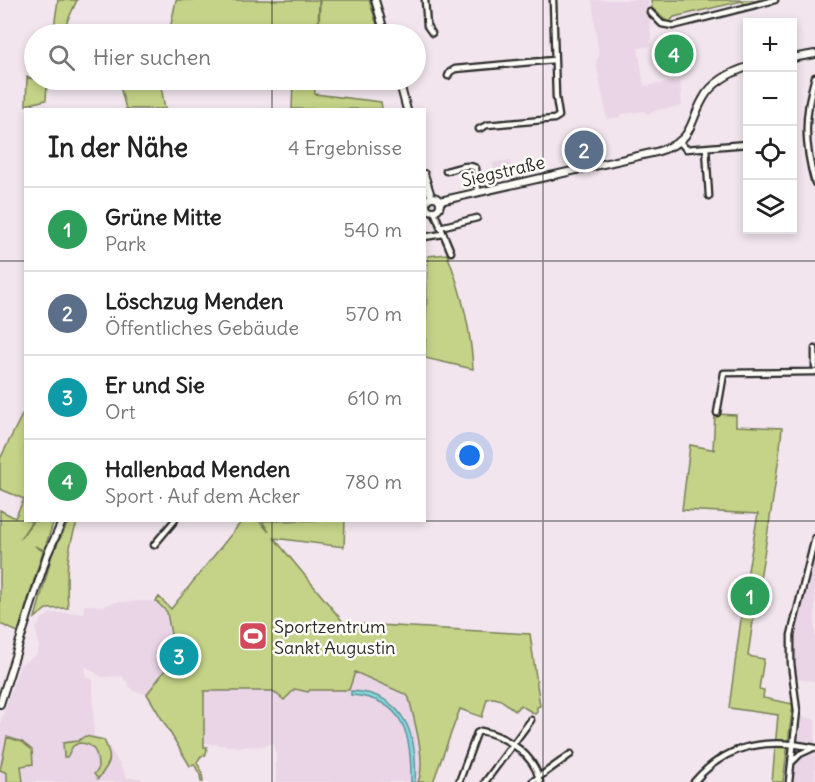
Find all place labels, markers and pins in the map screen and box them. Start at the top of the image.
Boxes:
pin: 4 [654,32,694,76]
pin: 2 [564,128,604,172]
pin: 1 [730,574,770,618]
place label: Sportzentrum Sankt Augustin [274,615,396,659]
sports icon: Sportzentrum Sankt Augustin [237,620,269,652]
pin: 3 [160,634,198,678]

